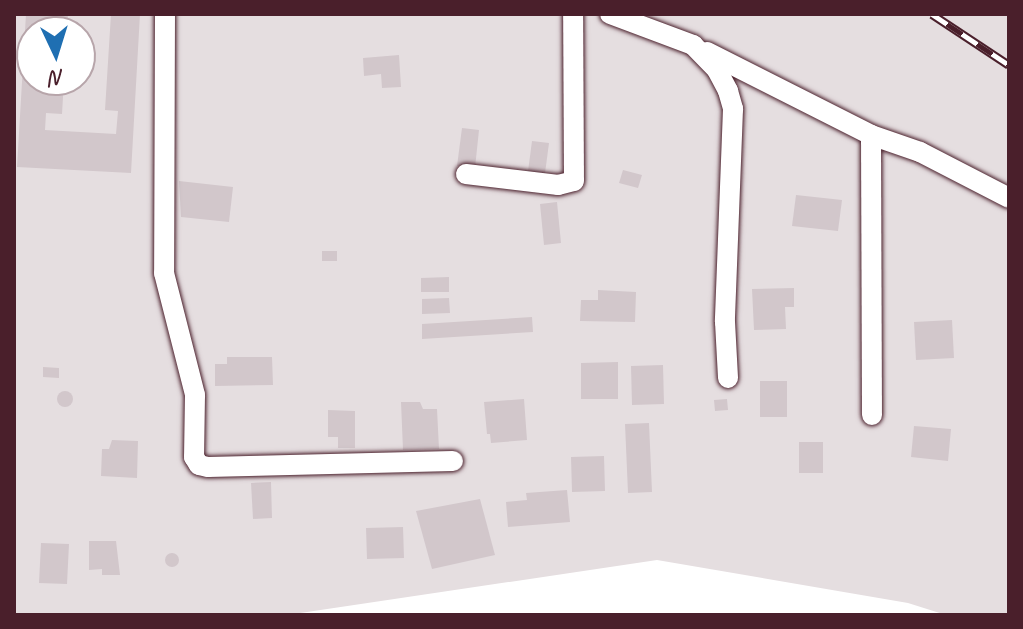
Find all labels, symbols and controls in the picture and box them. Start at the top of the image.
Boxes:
north arrow [16,16,96,96]
text: N [50,64,65,92]

